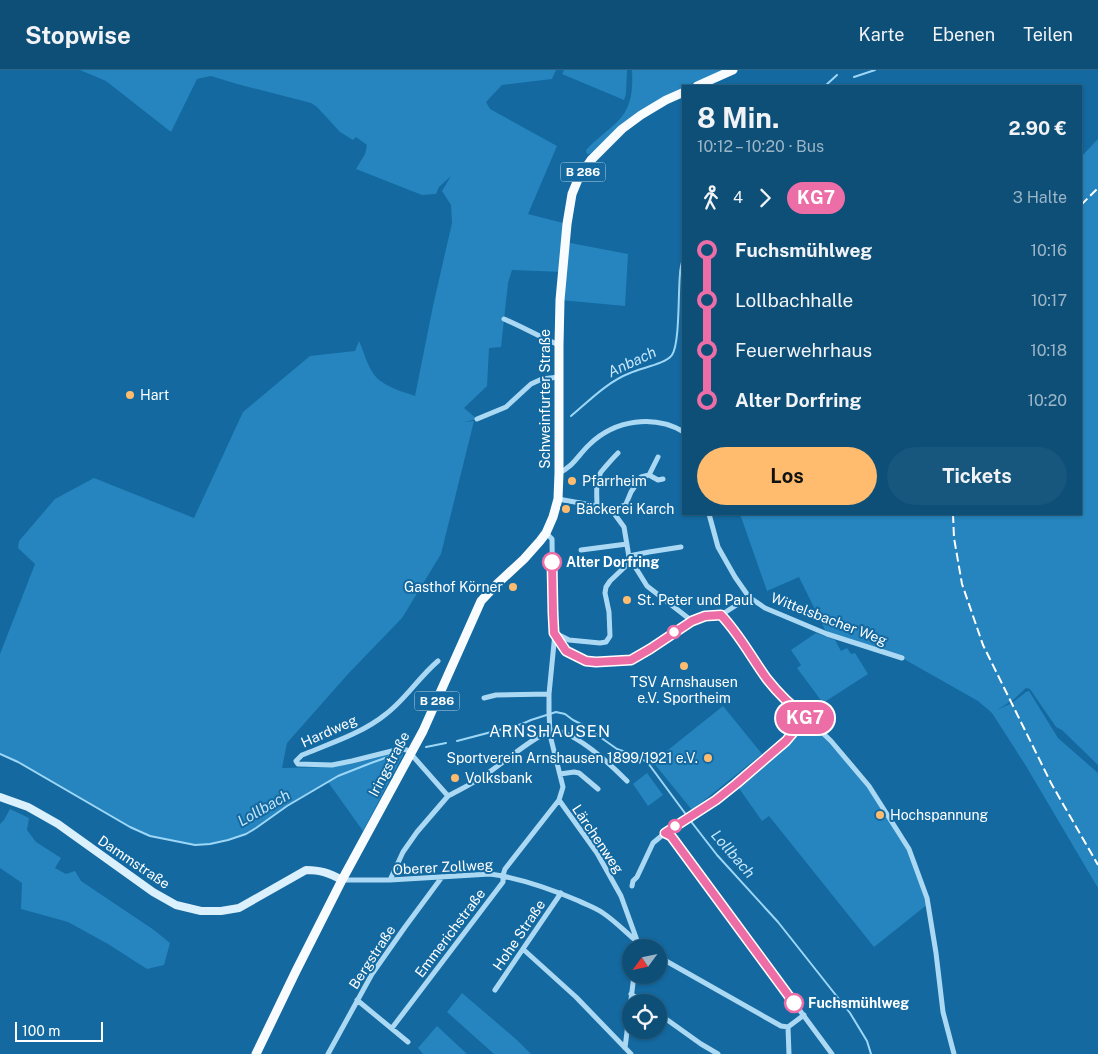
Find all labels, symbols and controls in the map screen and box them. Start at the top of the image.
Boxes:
text: Stopwise [25,21,131,49]
text: Karte [859,24,904,45]
text: Ebenen [932,24,995,45]
text: Teilen [1023,24,1073,45]
text: 8 Min. [697,101,780,134]
text: 2.90 € [1008,117,1067,139]
text: 10:12 – 10:20 · Bus [697,137,824,156]
road number: B 286 [560,162,606,181]
icon: walk [697,184,725,212]
icon: forward [751,184,779,212]
text: KG7 [797,187,835,208]
text: 4 [733,188,743,207]
text: 3 Halte [1013,188,1067,207]
text: Fuchsmühlweg [735,239,872,261]
text: 10:16 [1031,241,1067,260]
text: Lollbachhalle [735,289,853,311]
text: 10:17 [1031,291,1067,310]
street label: Schweinfurter Straße [537,329,553,469]
text: Feuerwehrhaus [735,339,872,361]
text: 10:18 [1030,341,1067,360]
water label: Anbach [605,343,659,380]
place label: Hart [140,387,169,403]
marker: Hart [124,389,136,401]
text: Alter Dorfring [735,389,862,411]
text: 10:20 [1027,391,1067,410]
button: Los [697,447,877,505]
button: Tickets [887,447,1067,505]
place label: Pfarrheim [582,473,647,489]
marker: Pfarrheim [566,475,578,487]
place label: Bäckerei Karch [576,501,674,517]
marker: Bäckerei Karch [560,503,572,515]
marker: Alter Dorfring [542,552,562,572]
place label: Alter Dorfring [566,554,659,570]
place label: Gasthof Körner [404,579,503,595]
marker: Gasthof Körner [507,581,519,593]
street label: Wittelsbacher Weg [769,589,890,649]
place label: St. Peter und Paul [637,592,754,608]
marker: St. Peter und Paul [621,594,633,606]
unlabelled marker [667,625,681,639]
marker: TSV Arnshausen e.V. Sportheim [678,660,690,672]
place label: TSV Arnshausen e.V. Sportheim [630,674,738,706]
road number: B 286 [414,692,460,710]
line badge: KG7 [776,702,834,734]
text: KG7 [786,707,824,728]
street label: Hardweg [299,711,360,750]
district label: ARNSHAUSEN [489,722,611,741]
street label: Iringstraße [365,729,413,799]
place label: Sportverein Arnshausen 1899/1921 e.V. [447,750,698,766]
marker: Sportverein Arnshausen 1899/1921 e.V. [702,752,714,764]
place label: Volksbank [465,770,533,786]
marker: Volksbank [449,772,461,784]
water label: Lollbach [235,786,293,829]
street label: Lärchenweg [569,801,627,877]
place label: Hochspannung [890,807,989,823]
marker: Hochspannung [874,809,886,821]
unlabelled marker [668,819,682,833]
water label: Lollbach [708,826,759,881]
street label: Dammstraße [95,832,173,892]
street label: Oberer Zollweg [392,856,494,878]
street label: Emmerichstraße [412,886,489,980]
street label: Hohe Straße [490,897,548,973]
street label: Bergstraße [346,922,399,992]
north arrow [622,939,668,984]
map controls [622,939,667,1039]
marker: Fuchsmühlweg [784,993,804,1013]
button: locate [622,994,667,1039]
place label: Fuchsmühlweg [808,995,909,1011]
scale bar [15,1019,102,1042]
text: 100 m [22,1023,60,1039]

